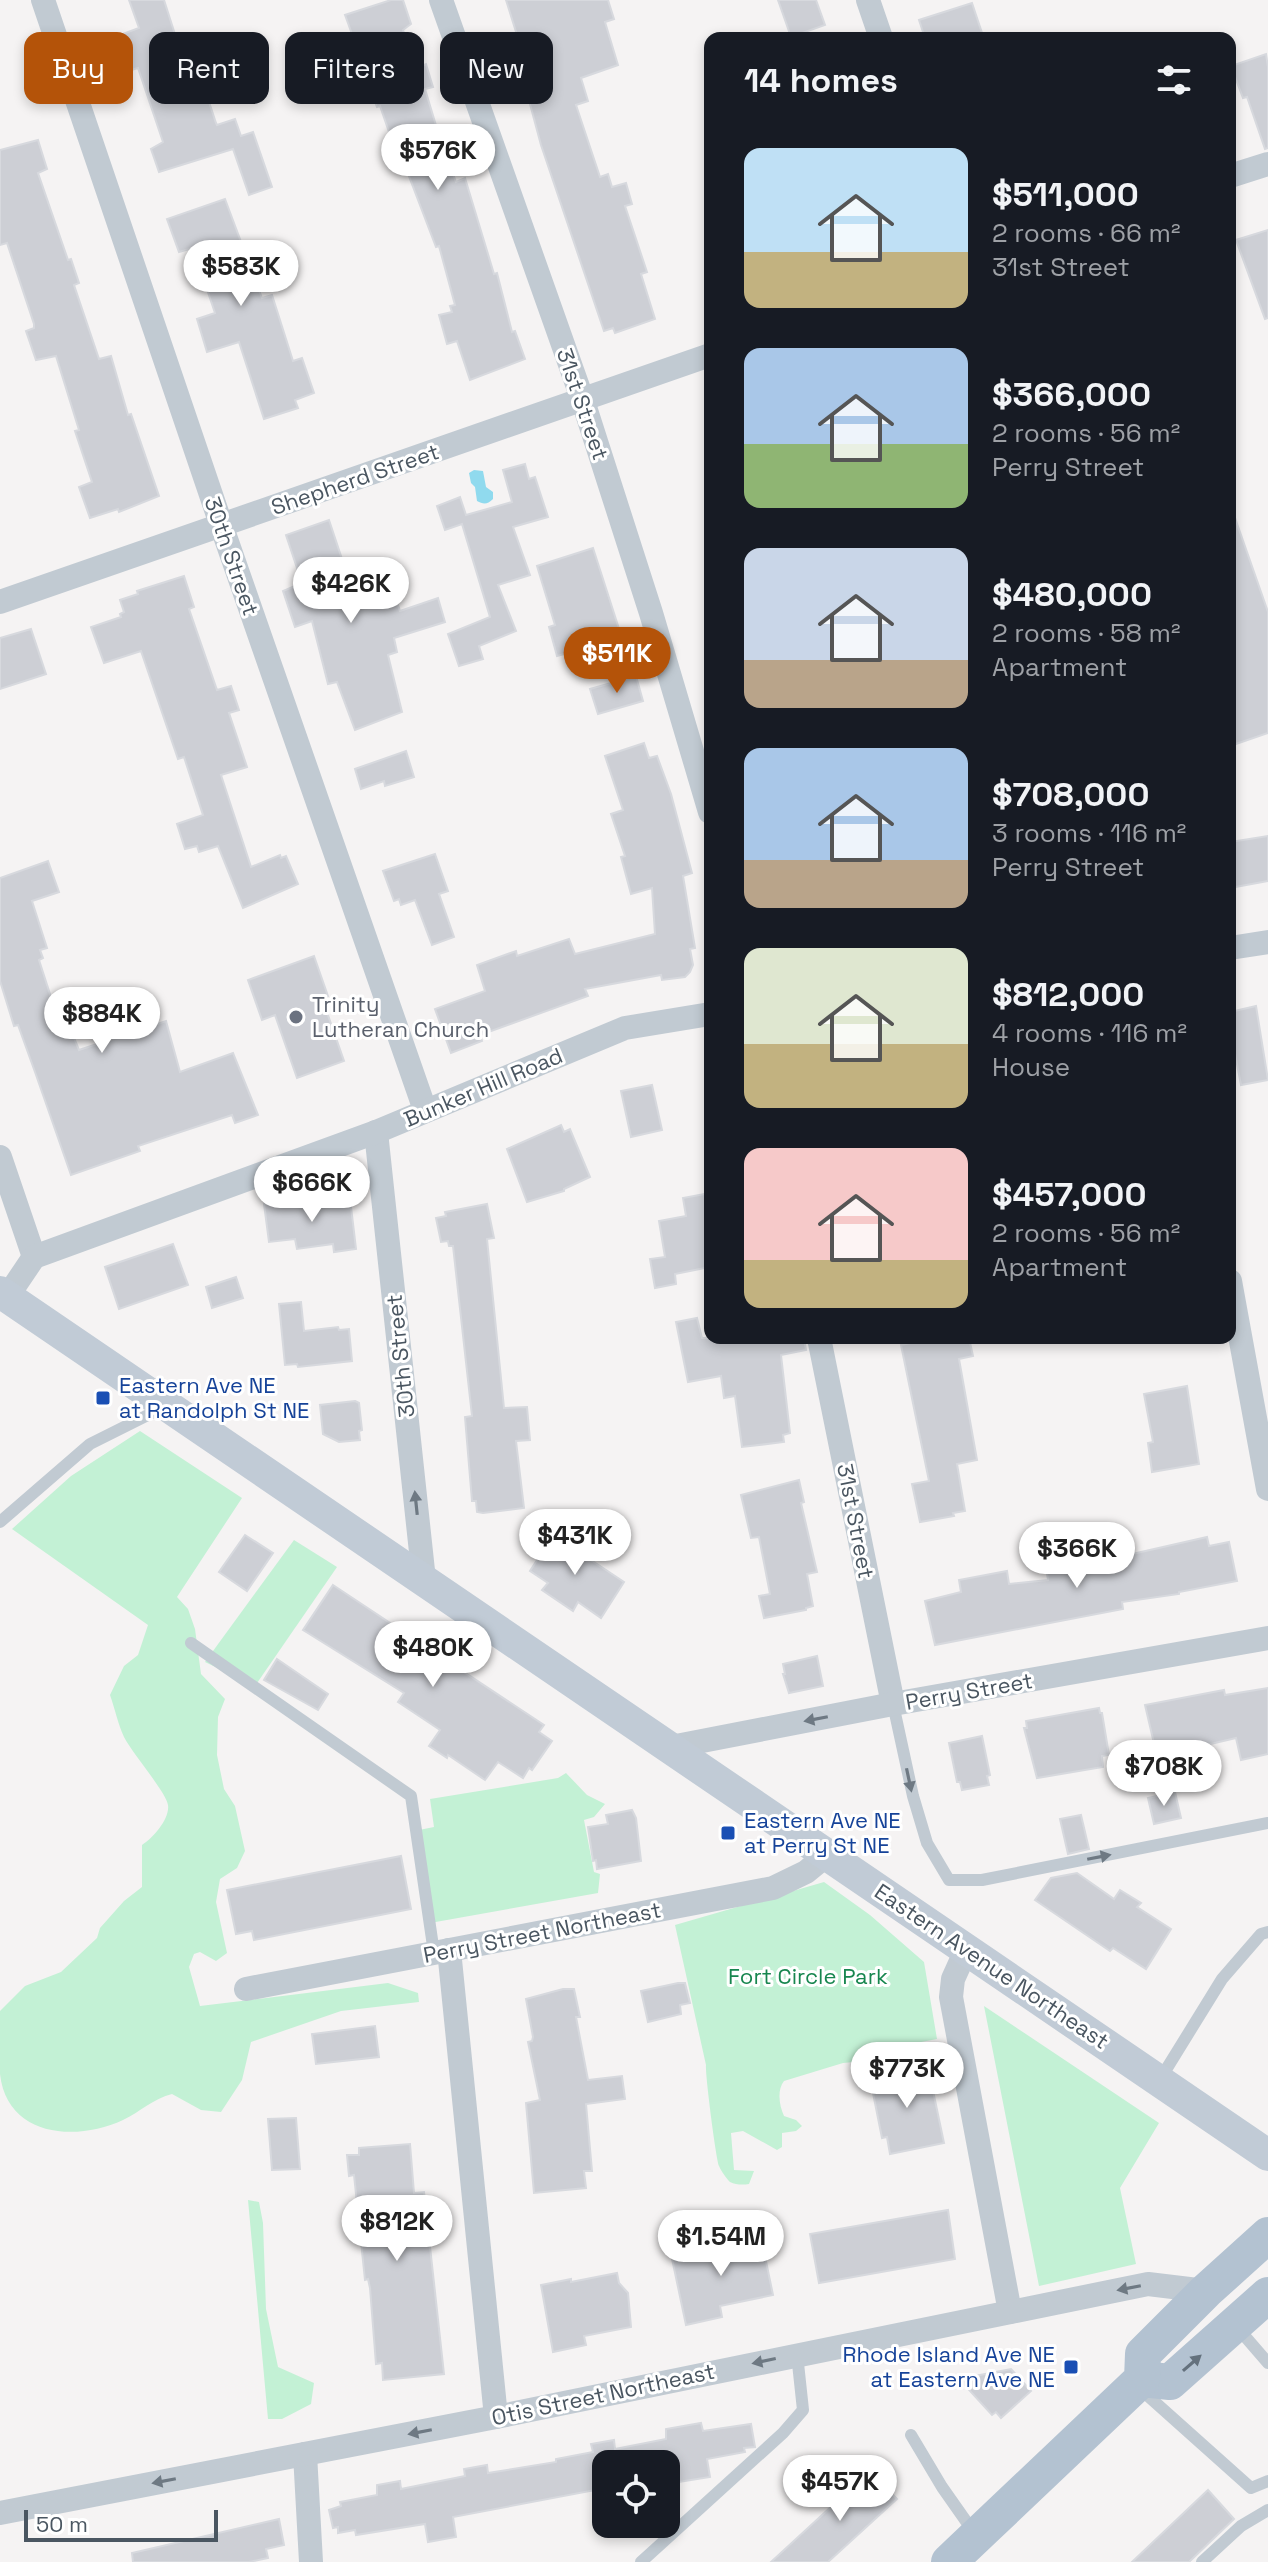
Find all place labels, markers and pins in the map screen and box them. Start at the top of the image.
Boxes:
pin: $576K [382,124,494,192]
pin: $583K [185,240,297,308]
pin: $426K [295,557,407,625]
pin: $511K [561,627,673,695]
pin: $884K [46,987,158,1055]
place label: Trinity Lutheran Church [312,990,489,1043]
marker: Trinity Lutheran Church [287,1008,305,1026]
pin: $666K [256,1156,368,1224]
place label: Eastern Ave NE at Randolph St NE [119,1371,309,1424]
marker: Eastern Ave NE at Randolph St NE [94,1389,112,1407]
pin: $431K [519,1509,631,1577]
pin: $366K [1021,1522,1133,1590]
pin: $480K [377,1621,489,1689]
pin: $708K [1108,1740,1220,1808]
place label: Eastern Ave NE at Perry St NE [744,1806,901,1859]
marker: Eastern Ave NE at Perry St NE [719,1824,737,1842]
pin: $773K [851,2042,963,2110]
pin: $812K [341,2195,453,2263]
pin: $1.54M [656,2210,786,2278]
place label: Rhode Island Ave NE at Eastern Ave NE [843,2340,1055,2393]
marker: Rhode Island Ave NE at Eastern Ave NE [1062,2358,1080,2376]
pin: $457K [784,2455,896,2523]

